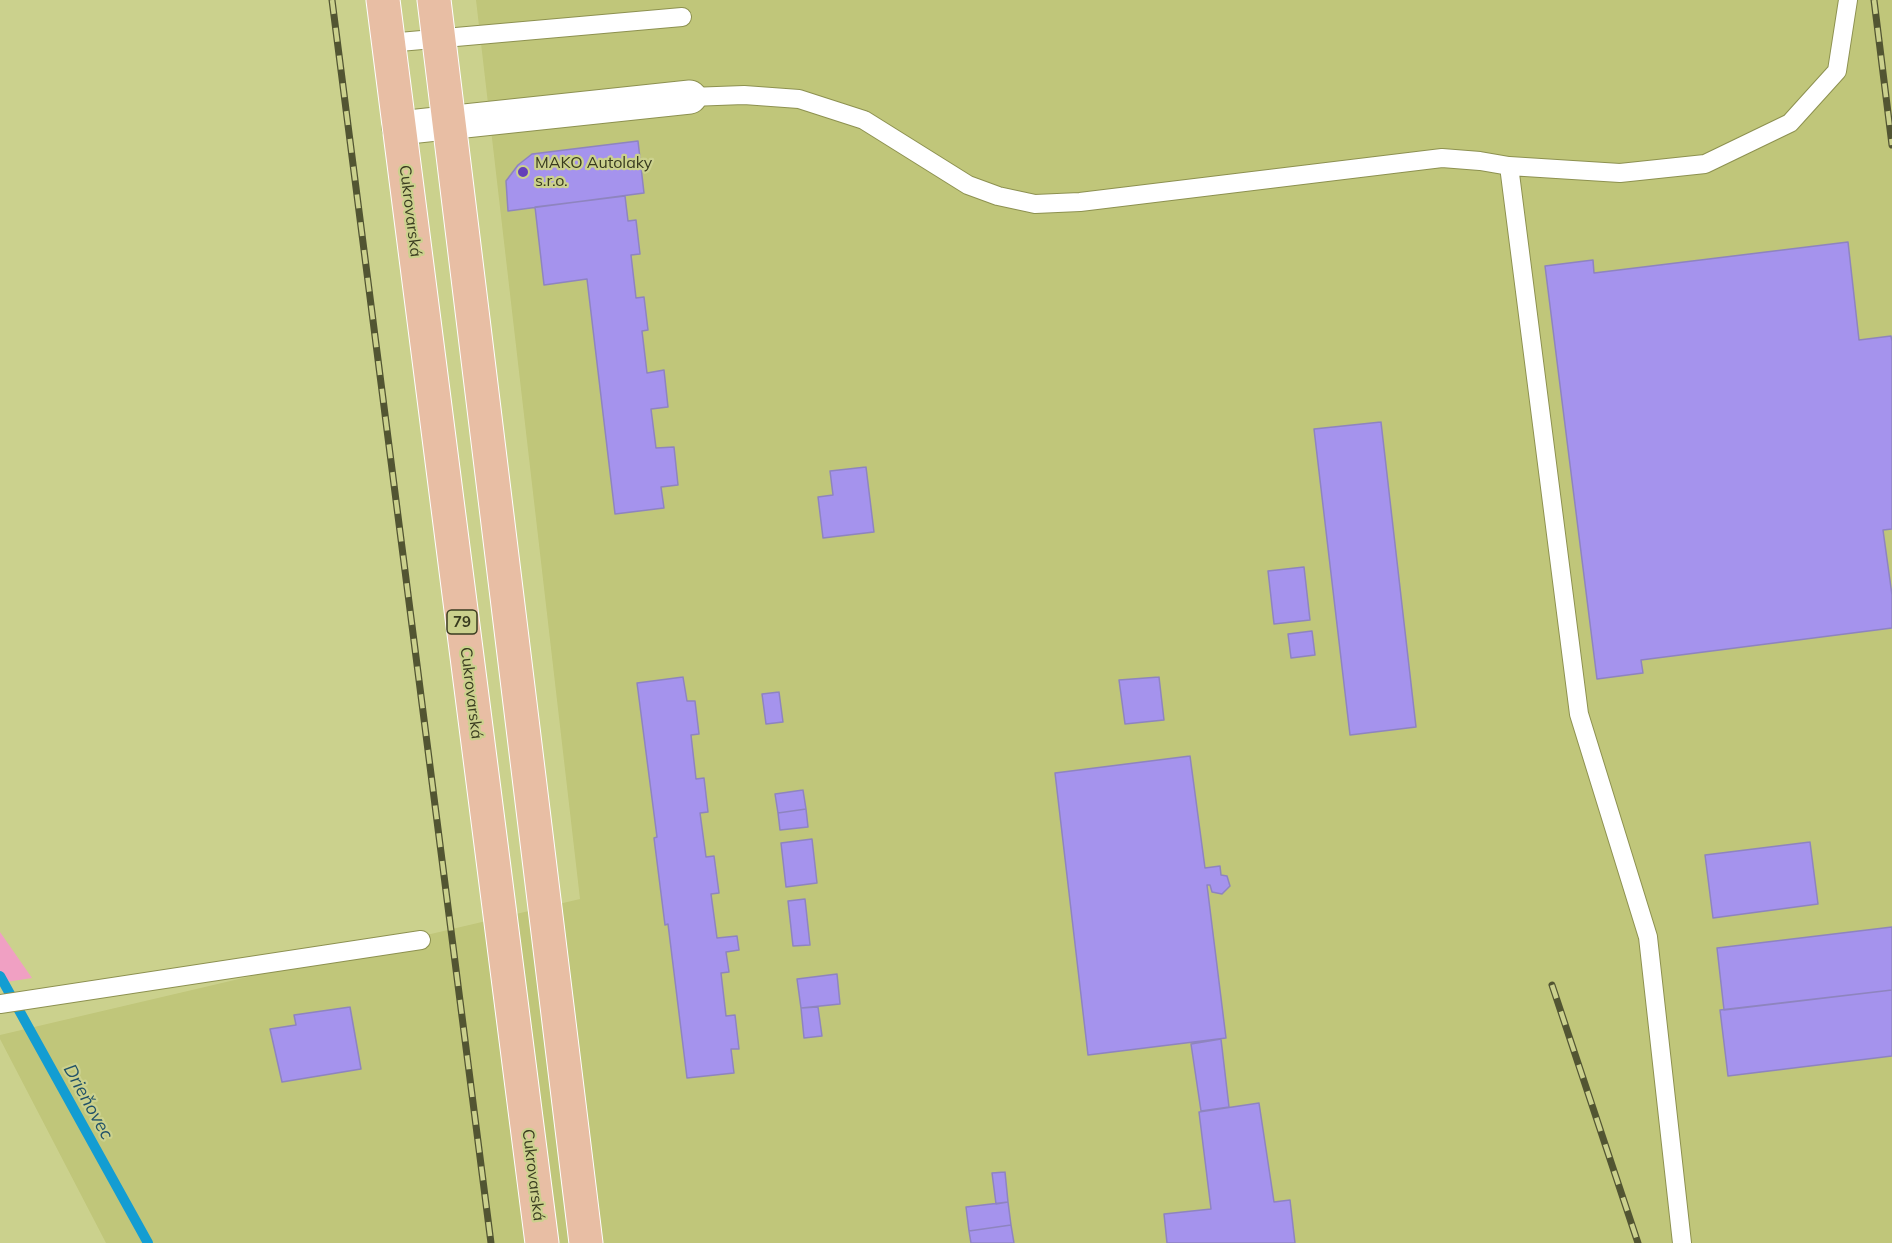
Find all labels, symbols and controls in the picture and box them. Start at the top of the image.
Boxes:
place label: MAKO Autolaky s.r.o. [535,153,652,191]
street label: Cukrovarská [395,164,425,258]
marker: MAKO Autolaky s.r.o. [516,165,530,179]
road number: 79 [447,610,477,634]
street label: Cukrovarská [456,646,486,740]
water label: Drieňovec [58,1061,118,1143]
street label: Cukrovarská [518,1128,548,1222]

